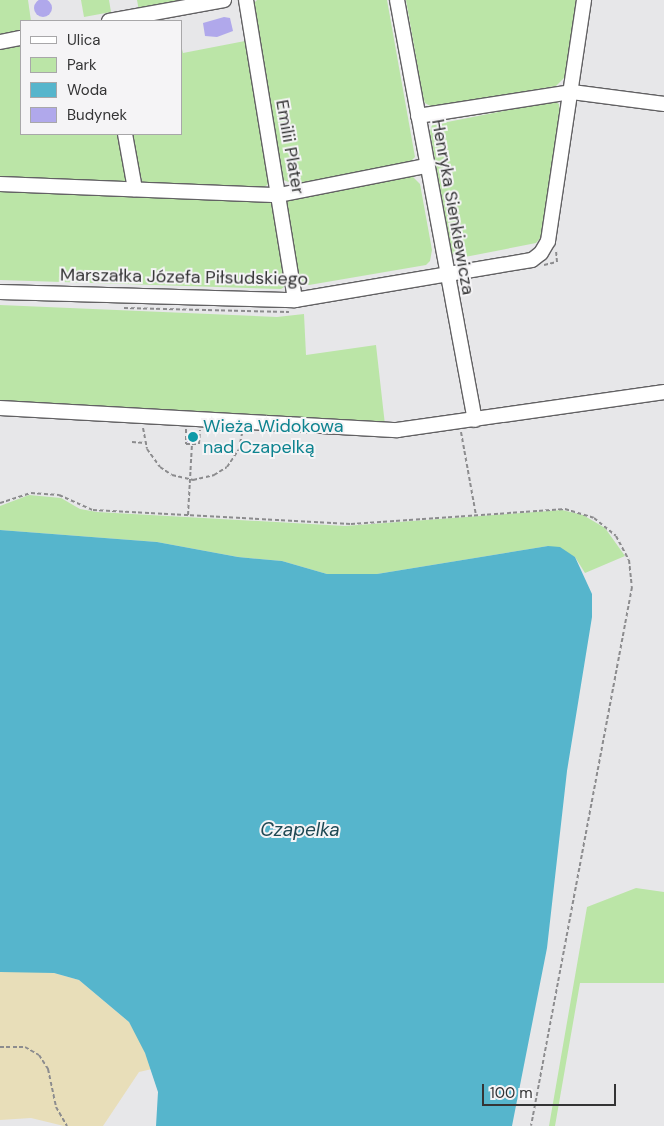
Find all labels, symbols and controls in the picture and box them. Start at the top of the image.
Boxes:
legend [20,20,182,135]
text: Ulica [67,30,101,50]
text: Park [67,55,97,75]
text: Woda [67,80,107,100]
street label: Emilii Plater [271,98,309,196]
text: Budynek [67,105,127,125]
street label: Henryka Sienkiewicza [427,117,479,297]
street label: Marszałka Józefa Piłsudskiego [60,264,308,290]
place label: Wieża Widokowa nad Czapelką [203,416,343,458]
marker: Wieża Widokowa nad Czapelką [187,431,199,443]
water label: Czapelka [260,819,340,841]
scale bar [484,1074,618,1106]
text: 100 m [490,1083,533,1103]

